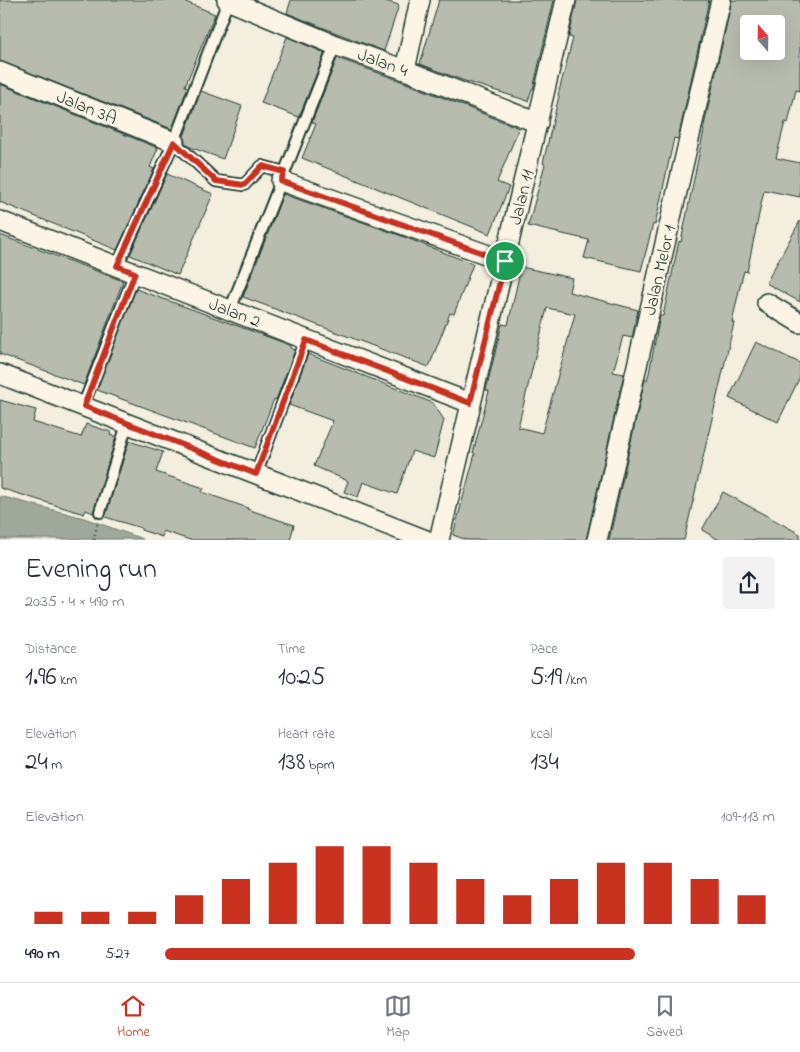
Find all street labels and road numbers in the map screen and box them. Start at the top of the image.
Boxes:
street label: Jalan 4 [353,43,412,85]
street label: Jalan 3A [52,85,120,133]
street label: Jalan 11 [504,167,542,228]
street label: Jalan Melor 1 [638,223,684,318]
street label: Jalan 2 [205,292,264,336]

